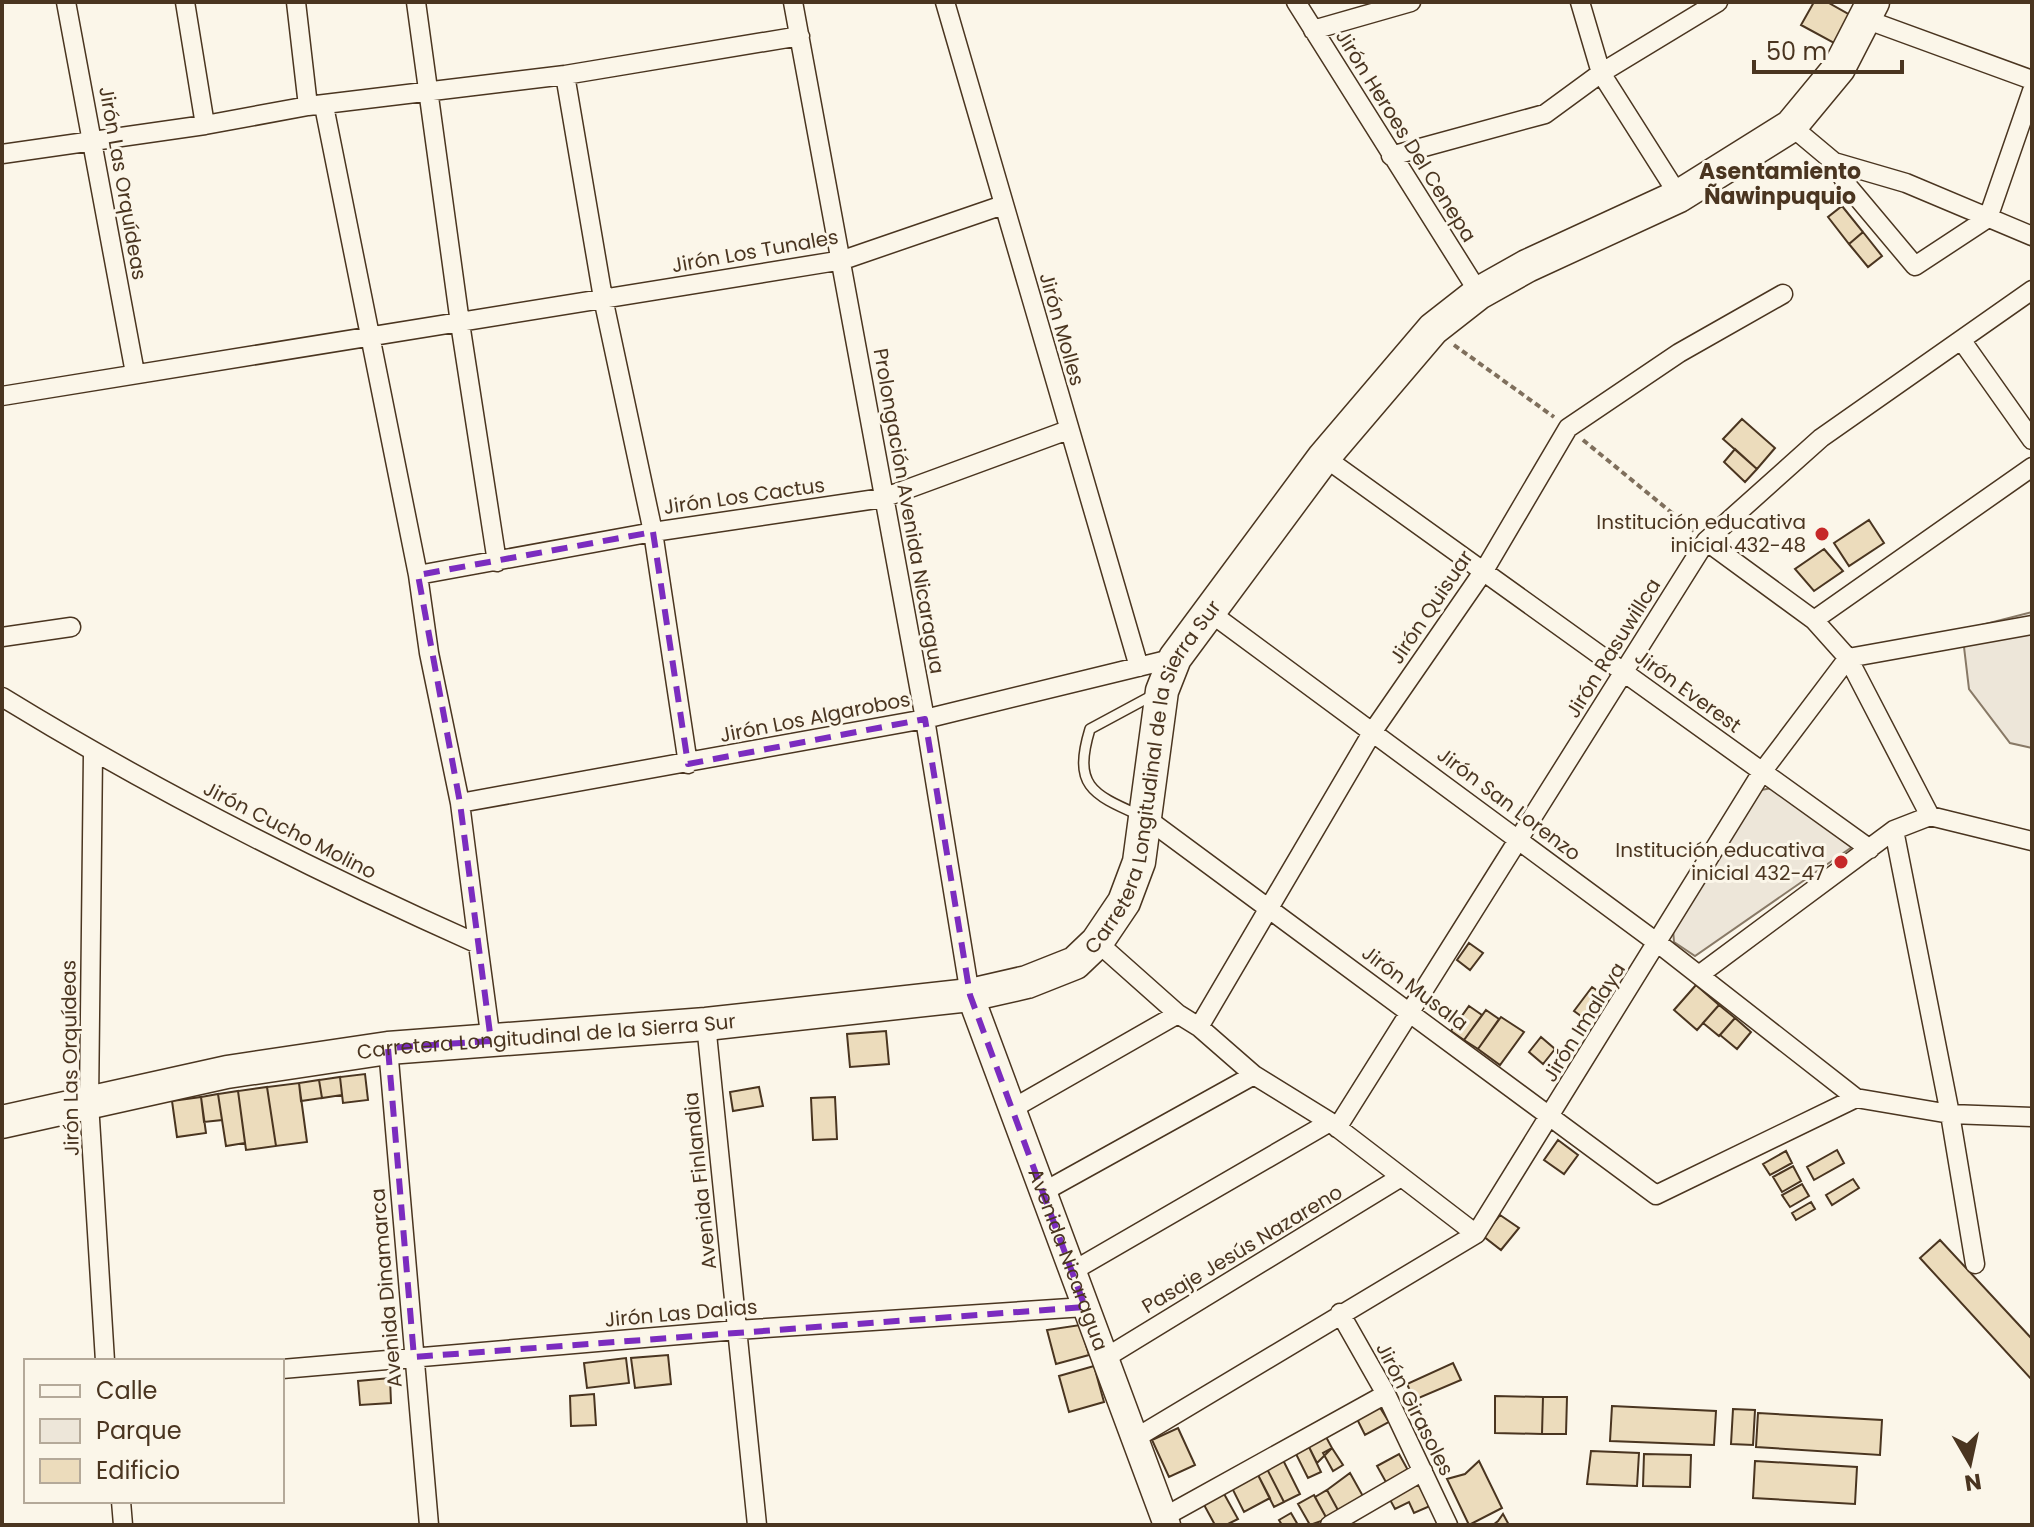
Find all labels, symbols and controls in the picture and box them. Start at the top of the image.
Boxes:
street label: Jirón Heroes Del Cenepa [1329,24,1483,248]
scale bar [1754,24,1902,74]
text: 50 m [1766,35,1827,68]
street label: Jirón Las Orquídeas [92,84,154,282]
district label: Asentamiento Ñawinpuquio [1699,156,1861,212]
street label: Jirón Los Tunales [669,223,841,279]
street label: Jirón Molles [1032,269,1092,389]
street label: Prolongación Avenida Nicaragua [867,346,951,676]
street label: Jirón Los Cactus [661,471,827,521]
place label: Institución educativa inicial 432-48 [1596,508,1806,559]
marker: Institución educativa inicial 432-48 [1813,525,1831,543]
street label: Jirón Quisuar [1383,545,1479,669]
street label: Jirón Rasuwillca [1559,573,1667,723]
street label: Carretera Longitudinal de la Sierra Sur [1078,594,1227,961]
street label: Jirón Everest [1629,643,1747,739]
street label: Jirón Los Algarobos [717,685,913,749]
street label: Jirón San Lorenzo [1431,741,1587,867]
street label: Jirón Cucho Molino [199,774,381,886]
place label: Institución educativa inicial 432-47 [1615,836,1825,887]
marker: Institución educativa inicial 432-47 [1832,853,1850,871]
street label: Jirón Musala [1356,939,1474,1037]
street label: Jirón Imalaya [1536,957,1632,1087]
street label: Jirón Las Orquídeas [54,960,86,1156]
street label: Carretera Longitudinal de la Sierra Sur [355,1007,737,1066]
street label: Avenida Finlandia [677,1091,723,1271]
street label: Avenida Nicaragua [1022,1164,1115,1355]
street label: Pasaje Jesús Nazareno [1136,1178,1348,1320]
street label: Avenida Dinamarca [363,1187,409,1389]
street label: Jirón Las Dalias [603,1292,759,1334]
street label: Jirón Girasoles [1369,1337,1461,1481]
legend [24,1359,284,1503]
text: Calle [96,1374,157,1407]
text: Parque [96,1414,182,1447]
north arrow [1930,1423,2010,1503]
text: Edificio [96,1454,180,1487]
text: N [1962,1466,1984,1499]

